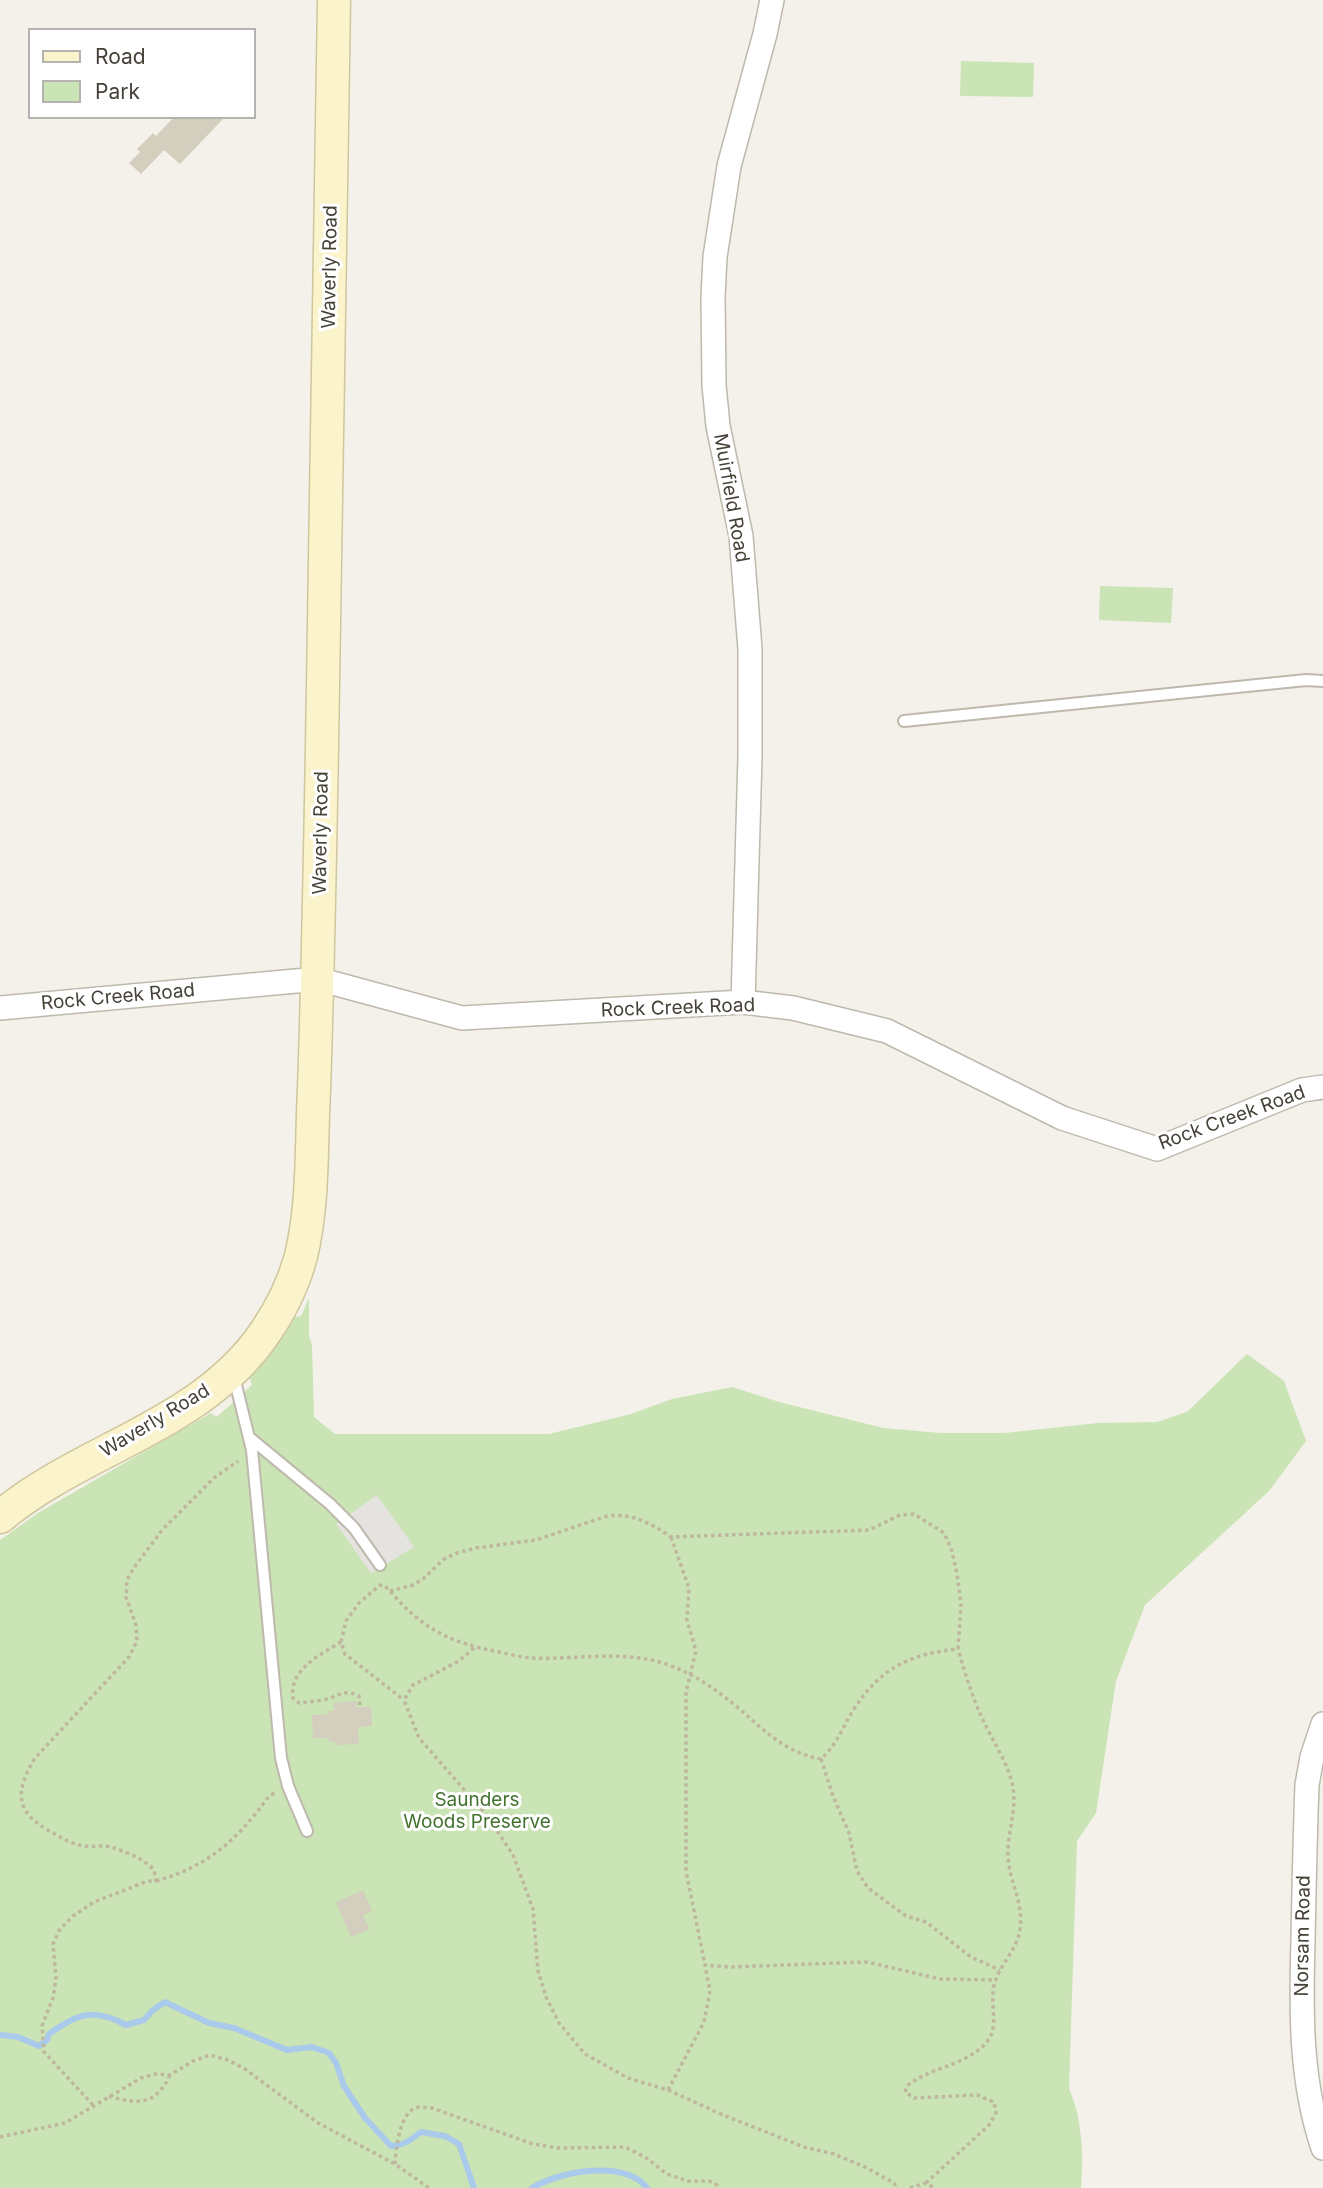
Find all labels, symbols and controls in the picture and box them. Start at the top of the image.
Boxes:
legend [28,28,256,119]
text: Road [95,44,146,69]
text: Park [95,79,140,104]
street label: Waverly Road [318,205,342,329]
street label: Muirfield Road [708,432,754,564]
street label: Waverly Road [309,771,333,895]
street label: Rock Creek Road [40,979,196,1015]
street label: Rock Creek Road [600,994,756,1022]
street label: Rock Creek Road [1156,1081,1308,1155]
street label: Waverly Road [96,1379,214,1463]
park label: Saunders Woods Preserve [403,1789,551,1833]
street label: Norsam Road [1291,1875,1315,1997]

